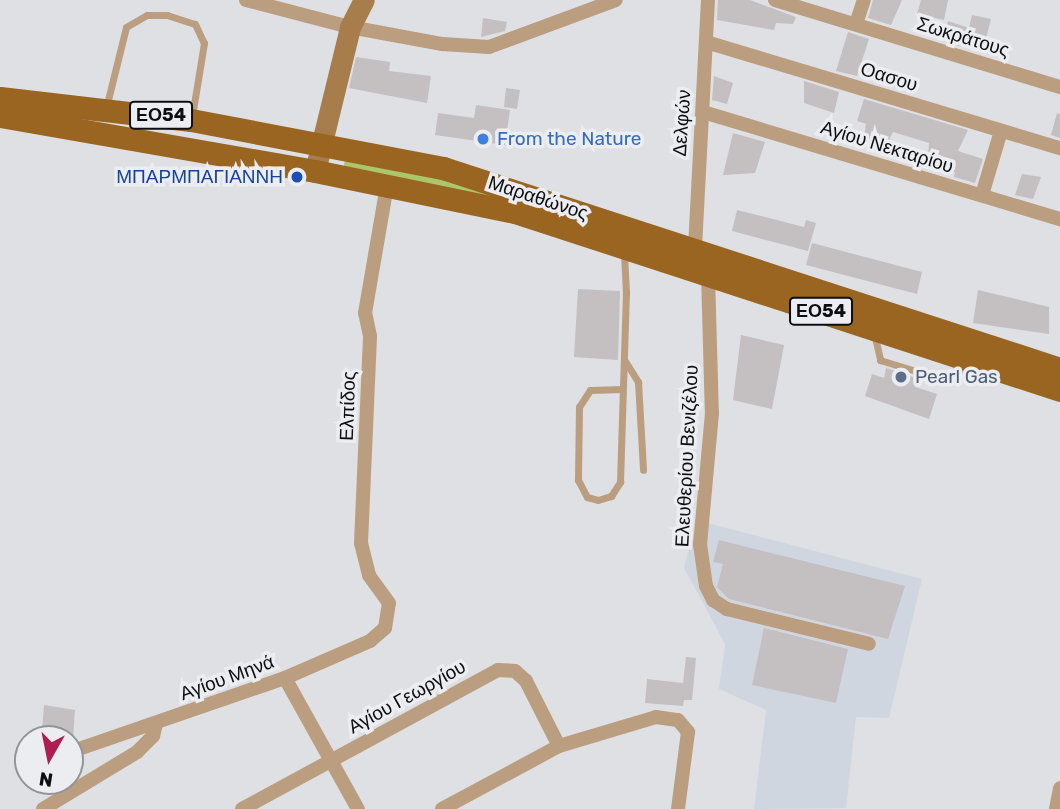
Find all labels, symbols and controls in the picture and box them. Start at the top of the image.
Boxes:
street label: Σωκράτους [914,12,1012,62]
street label: Οασου [858,58,920,96]
street label: Δελφών [668,89,696,157]
road number: ΕΟ54 [128,100,194,130]
street label: Αγίου Νεκταρίου [818,116,956,178]
place label: From the Nature [497,128,642,150]
marker: From the Nature [475,131,491,147]
place label: ΜΠΑΡΜΠΑΓΙΑΝΝΗ [116,166,283,188]
marker: ΜΠΑΡΜΠΑΓΙΑΝΝΗ [289,169,305,185]
street label: Μαραθώνος [485,171,591,225]
road number: ΕΟ54 [788,296,854,326]
street label: Ελευθερίου Βενιζέλου [671,364,703,548]
place label: Pearl Gas [915,366,998,388]
marker: Pearl Gas [893,369,909,385]
street label: Ελπίδος [335,371,361,441]
street label: Αγίου Μηνά [177,650,277,706]
street label: Αγίου Γεωργίου [344,655,470,739]
north arrow [14,725,84,795]
text: N [37,767,55,792]

